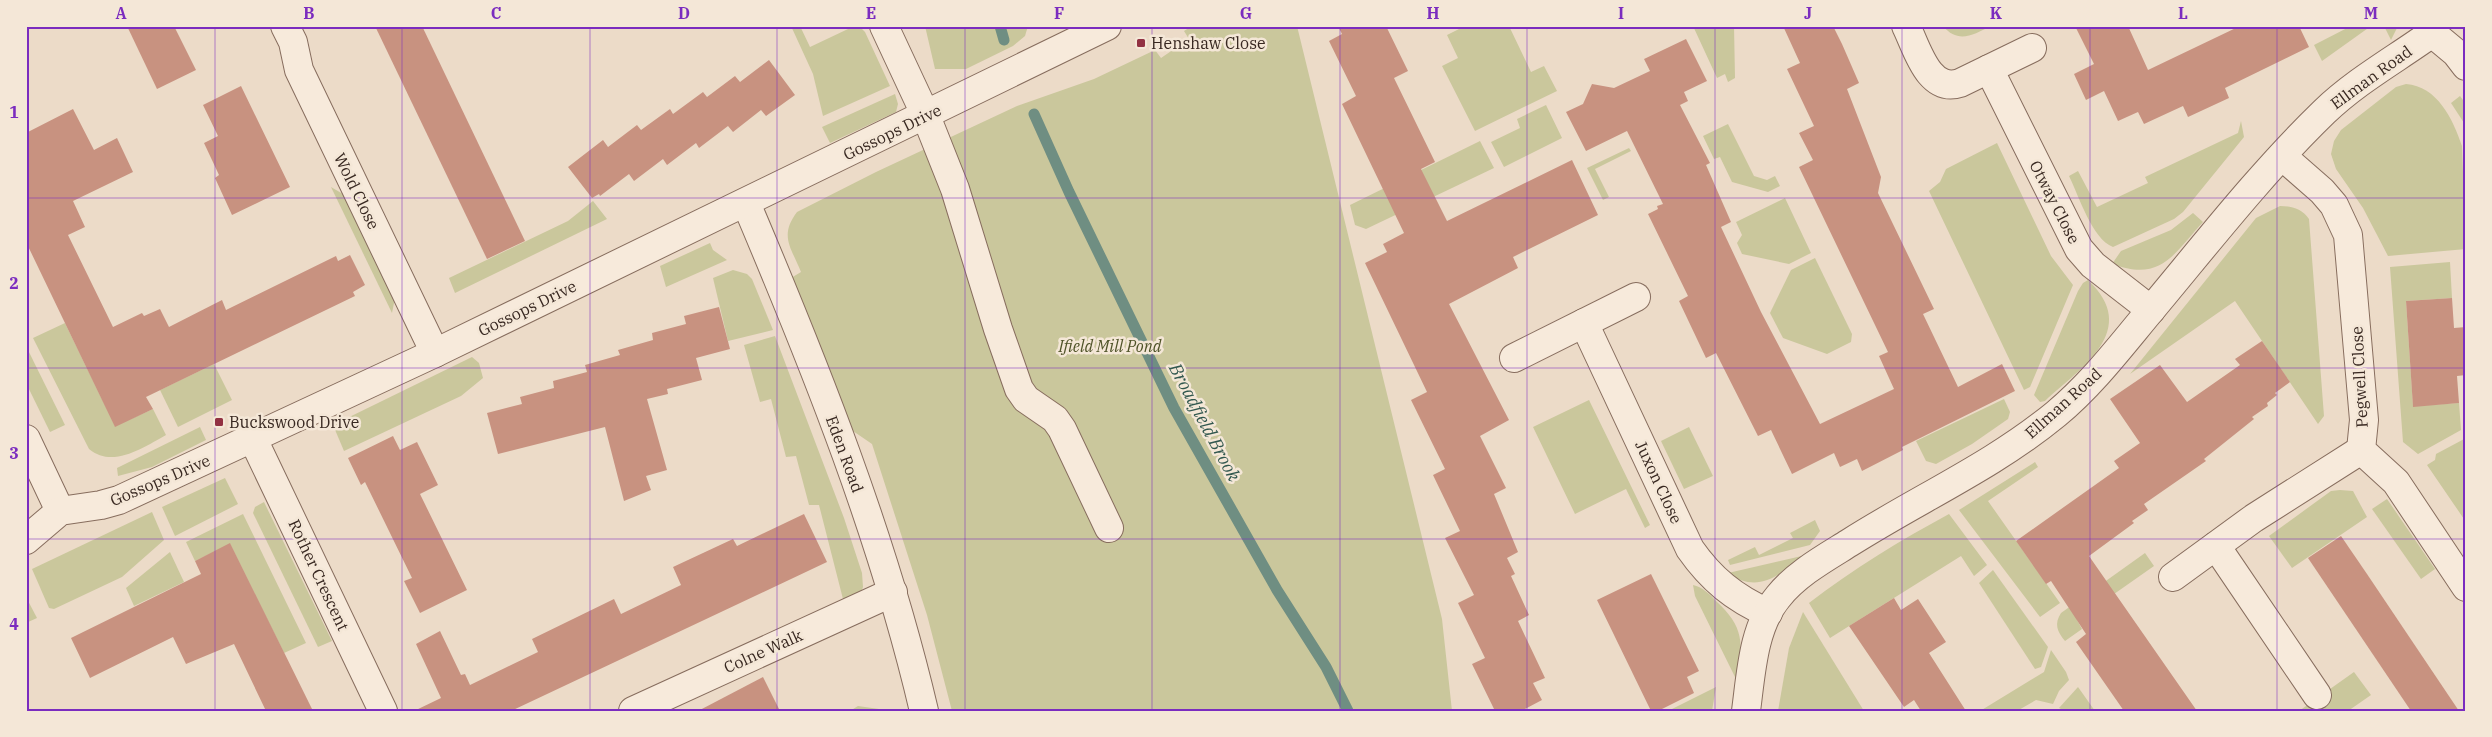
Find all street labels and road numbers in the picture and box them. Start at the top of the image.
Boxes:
street label: Ellman Road [2326,41,2416,113]
street label: Gossops Drive [840,100,944,164]
street label: Wold Close [330,149,384,233]
street label: Otway Close [2025,157,2085,247]
street label: Gossops Drive [475,276,579,340]
street label: Pegwell Close [2346,326,2372,428]
street label: Ellman Road [2021,363,2106,443]
street label: Eden Road [822,413,868,495]
street label: Juxon Close [1631,437,1687,527]
street label: Gossops Drive [107,450,213,510]
street label: Rother Crescent [284,516,354,634]
street label: Colne Walk [721,625,806,677]

